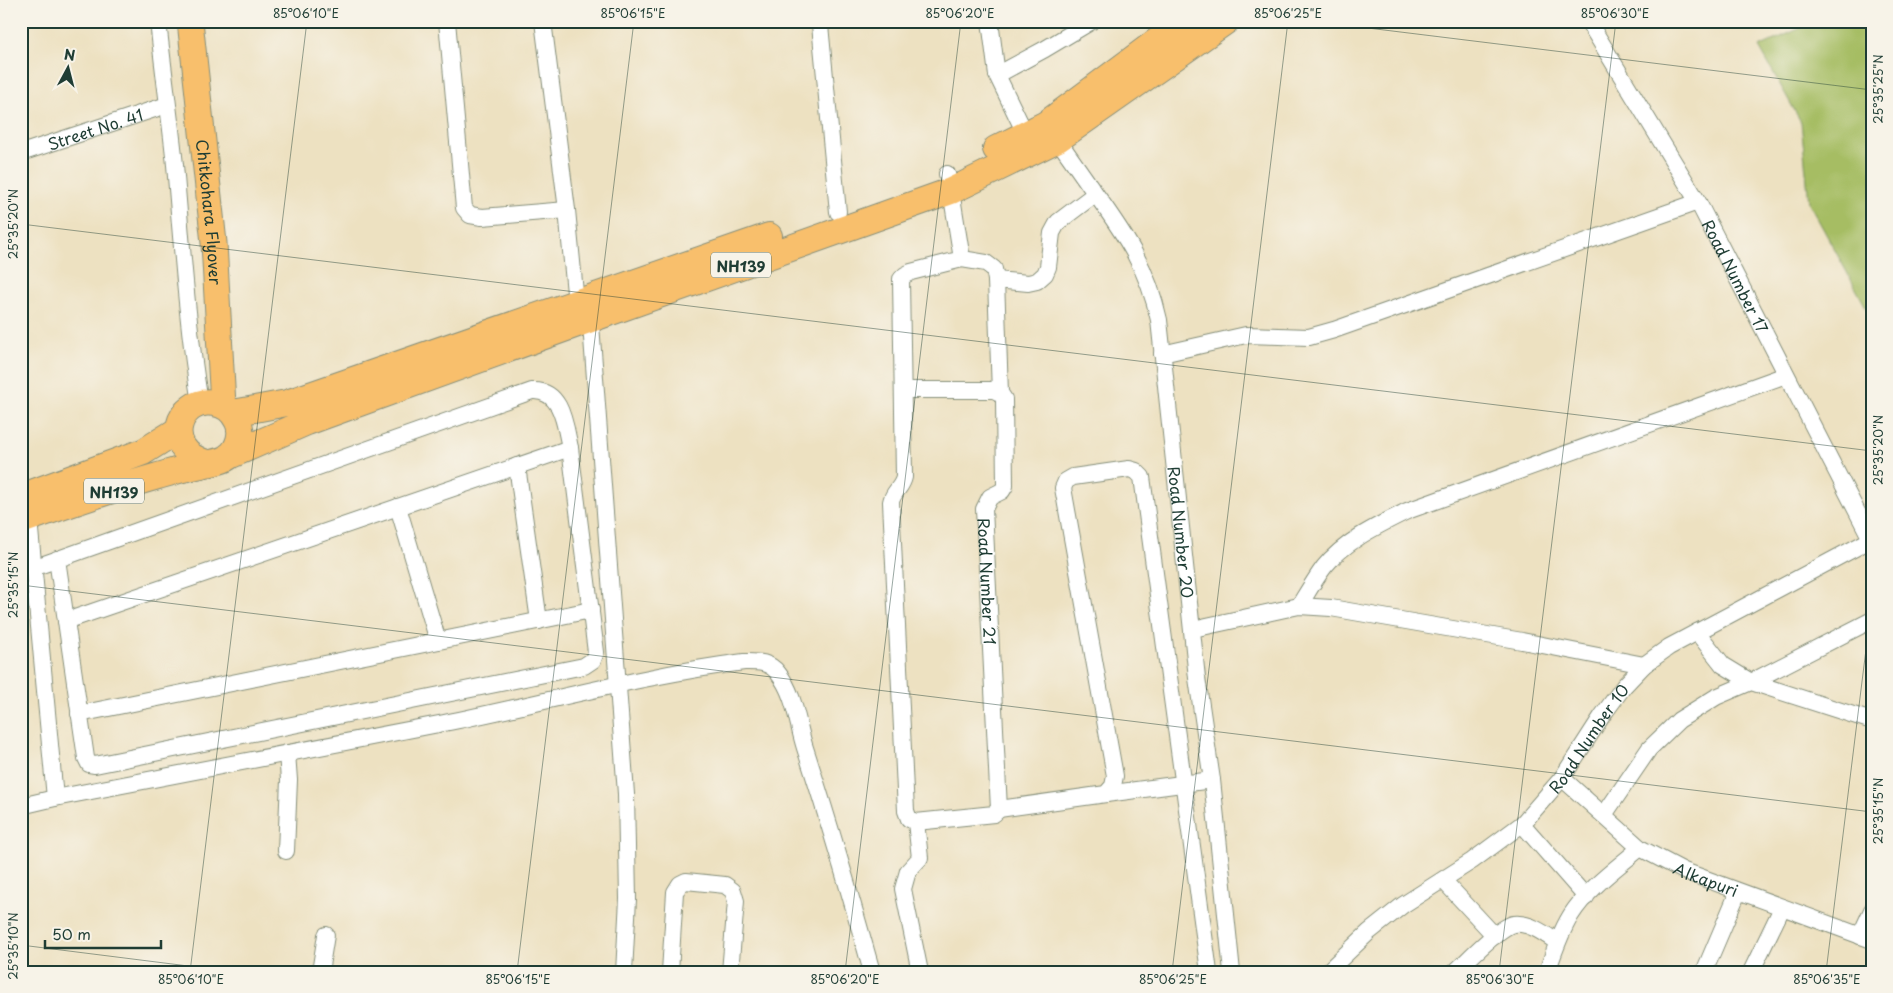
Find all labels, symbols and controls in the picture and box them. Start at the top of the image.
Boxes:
text: 85°06'10"E [273,4,339,22]
text: 85°06'15"E [600,4,666,22]
text: 85°06'20"E [926,4,994,22]
text: 85°06'25"E [1254,4,1322,22]
text: 85°06'30"E [1581,4,1649,22]
north arrow [42,42,92,92]
text: N [63,44,76,66]
text: 25°35'25"N [1869,54,1887,124]
street label: Street No. 41 [44,102,146,156]
street label: Chitkohara Flyover [191,138,228,286]
text: 25°35'20"N [4,189,22,259]
street label: Road Number 17 [1697,215,1775,337]
road number: NH139 [711,252,771,278]
text: 25°35'20"N [1869,415,1887,485]
street label: Road Number 20 [1163,465,1200,599]
road number: NH139 [84,478,144,504]
street label: Road Number 21 [972,517,1003,645]
text: 25°35'15"N [4,552,22,618]
street label: Road Number 10 [1542,679,1634,798]
text: 25°35'15"N [1869,778,1887,844]
street label: Alkapuri [1670,856,1742,902]
text: 25°35'10"N [4,912,22,980]
scale bar [45,918,161,950]
text: 50 m [52,922,91,945]
text: 85°06'10"E [158,970,224,988]
text: 85°06'15"E [485,970,551,988]
text: 85°06'20"E [811,970,879,988]
text: 85°06'25"E [1139,970,1207,988]
text: 85°06'30"E [1466,970,1534,988]
text: 85°06'35"E [1793,970,1861,988]

